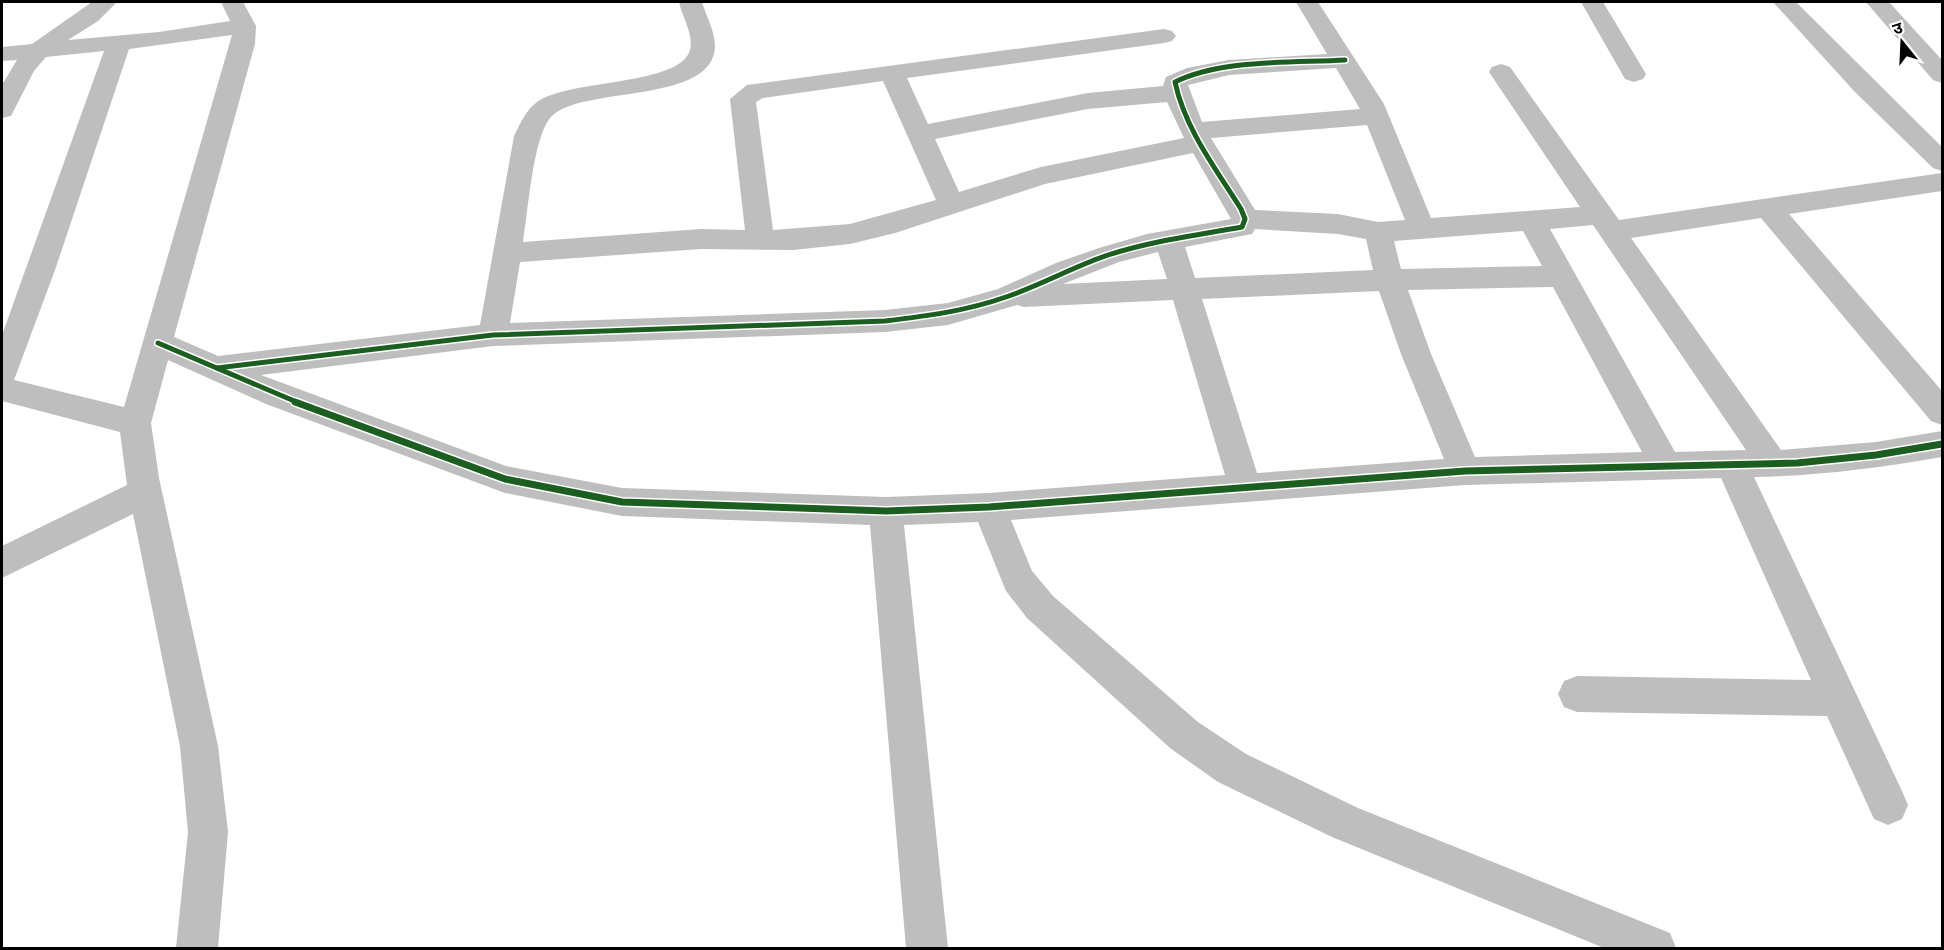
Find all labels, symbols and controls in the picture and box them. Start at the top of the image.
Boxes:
north arrow [1872,12,1932,72]
text: उ [1890,18,1905,38]

